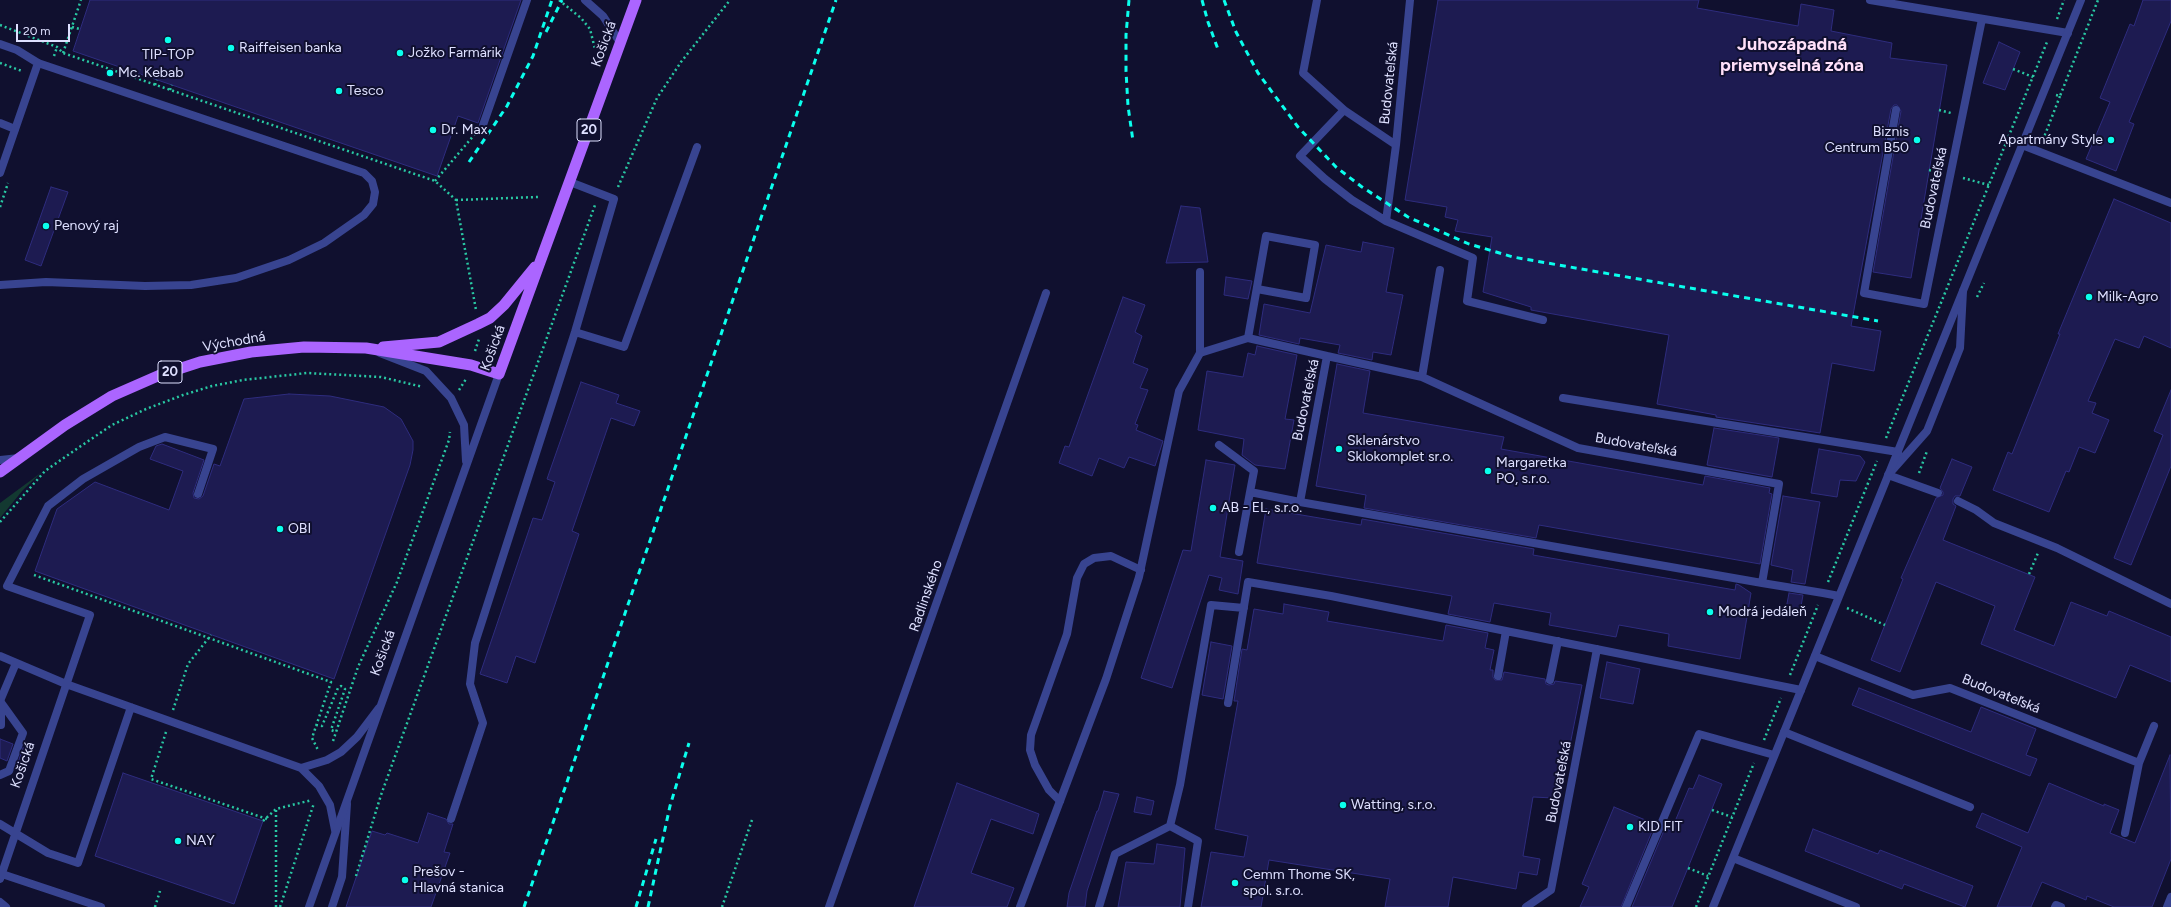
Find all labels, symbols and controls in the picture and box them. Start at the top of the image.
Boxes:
scale bar [18,16,72,42]
street label: Košická [588,19,620,69]
text: 20 m [23,24,51,38]
district label: Juhozápadná priemyselná zóna [1720,34,1864,76]
marker: TIP-TOP [163,35,173,45]
place label: Raiffeisen banka [239,40,342,56]
street label: Budovateľská [1376,41,1402,125]
marker: Raiffeisen banka [226,43,236,53]
place label: Jožko Farmárik [408,45,502,61]
place label: TIP-TOP [142,47,194,63]
marker: Jožko Farmárik [395,48,405,58]
place label: Mc. Kebab [118,65,183,81]
marker: Mc. Kebab [105,68,115,78]
place label: Tesco [347,83,384,99]
marker: Tesco [334,86,344,96]
road number: 20 [577,119,601,141]
place label: Dr. Max [441,122,487,138]
place label: Biznis Centrum B50 [1825,124,1909,156]
marker: Dr. Max [428,125,438,135]
place label: Apartmány Style [1999,132,2103,148]
marker: Biznis Centrum B50 [1912,135,1922,145]
marker: Apartmány Style [2106,135,2116,145]
street label: Budovateľská [1917,146,1951,230]
place label: Penový raj [54,218,119,234]
marker: Penový raj [41,221,51,231]
place label: Milk-Agro [2097,289,2158,305]
marker: Milk-Agro [2084,292,2094,302]
street label: Košická [477,323,509,373]
street label: Východná [201,328,267,356]
street label: Budovateľská [1289,358,1323,442]
road number: 20 [158,361,182,383]
street label: Budovateľská [1594,430,1678,460]
place label: Sklenárstvo Sklokomplet sr.o. [1347,433,1453,466]
marker: Sklenárstvo Sklokomplet sr.o. [1334,444,1344,454]
place label: Margaretka PO, s.r.o. [1496,455,1567,488]
marker: Margaretka PO, s.r.o. [1483,466,1493,476]
place label: AB - EL, s.r.o. [1221,500,1302,516]
marker: AB - EL, s.r.o. [1208,503,1218,513]
place label: OBI [288,521,311,537]
marker: OBI [275,524,285,534]
street label: Radlinského [906,558,946,634]
place label: Modrá jedáleň [1718,604,1807,620]
marker: Modrá jedáleň [1705,607,1715,617]
street label: Košická [367,628,399,678]
street label: Budovateľská [1959,671,2043,717]
street label: Košická [7,740,39,790]
street label: Budovateľská [1543,740,1575,824]
place label: Watting, s.r.o. [1351,797,1436,813]
marker: Watting, s.r.o. [1338,800,1348,810]
place label: KID FIT [1638,819,1683,835]
marker: KID FIT [1625,822,1635,832]
place label: NAY [186,833,215,849]
marker: NAY [173,836,183,846]
place label: Prešov - Hlavná stanica [413,864,504,896]
place label: Cemm Thome SK, spol. s.r.o. [1243,867,1355,900]
marker: Prešov - Hlavná stanica [400,875,410,885]
marker: Cemm Thome SK, spol. s.r.o. [1230,878,1240,888]

